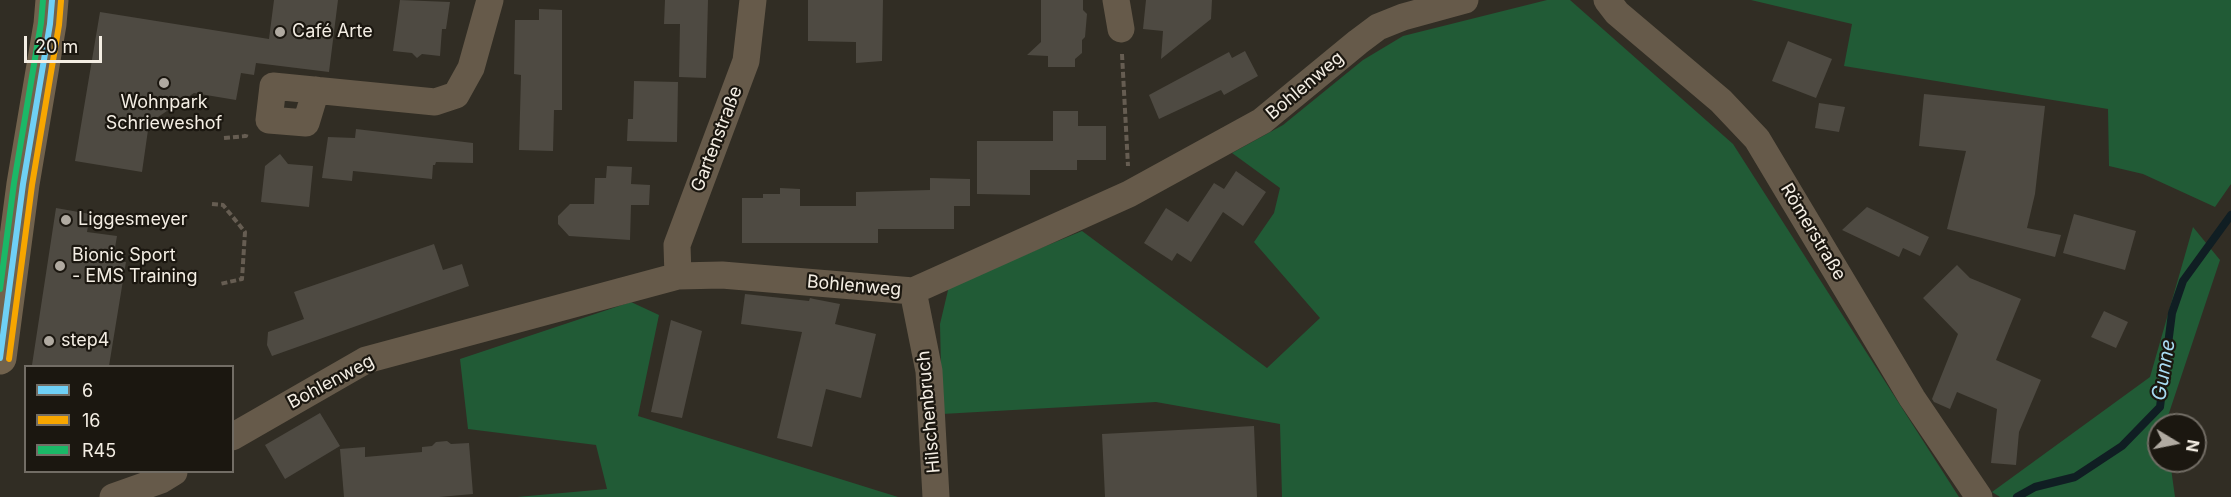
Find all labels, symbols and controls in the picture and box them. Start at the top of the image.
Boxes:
place label: Café Arte [292,21,373,43]
scale bar [27,24,105,62]
marker: Café Arte [273,25,287,39]
text: 20 m [35,36,78,57]
street label: Bohlenweg [1262,47,1348,125]
marker: Wohnpark Schrieweshof [157,76,171,90]
street label: Gartenstraße [687,83,747,195]
place label: Wohnpark Schrieweshof [106,92,222,134]
street label: Römerstraße [1776,180,1850,284]
place label: Liggesmeyer [78,209,188,231]
marker: Liggesmeyer [59,213,73,227]
place label: Bionic Sport - EMS Training [72,245,198,288]
marker: Bionic Sport - EMS Training [53,259,67,273]
street label: Bohlenweg [806,271,902,301]
place label: step4 [61,330,109,352]
marker: step4 [42,334,56,348]
water label: Gunne [2147,338,2181,402]
street label: Bohlenweg [284,350,378,414]
street label: Hilschenbruch [913,350,945,474]
legend [24,365,234,473]
text: 6 [82,380,93,401]
text: 16 [82,410,100,431]
north arrow [2147,413,2207,473]
text: N [2182,438,2204,454]
text: R45 [82,440,116,461]

